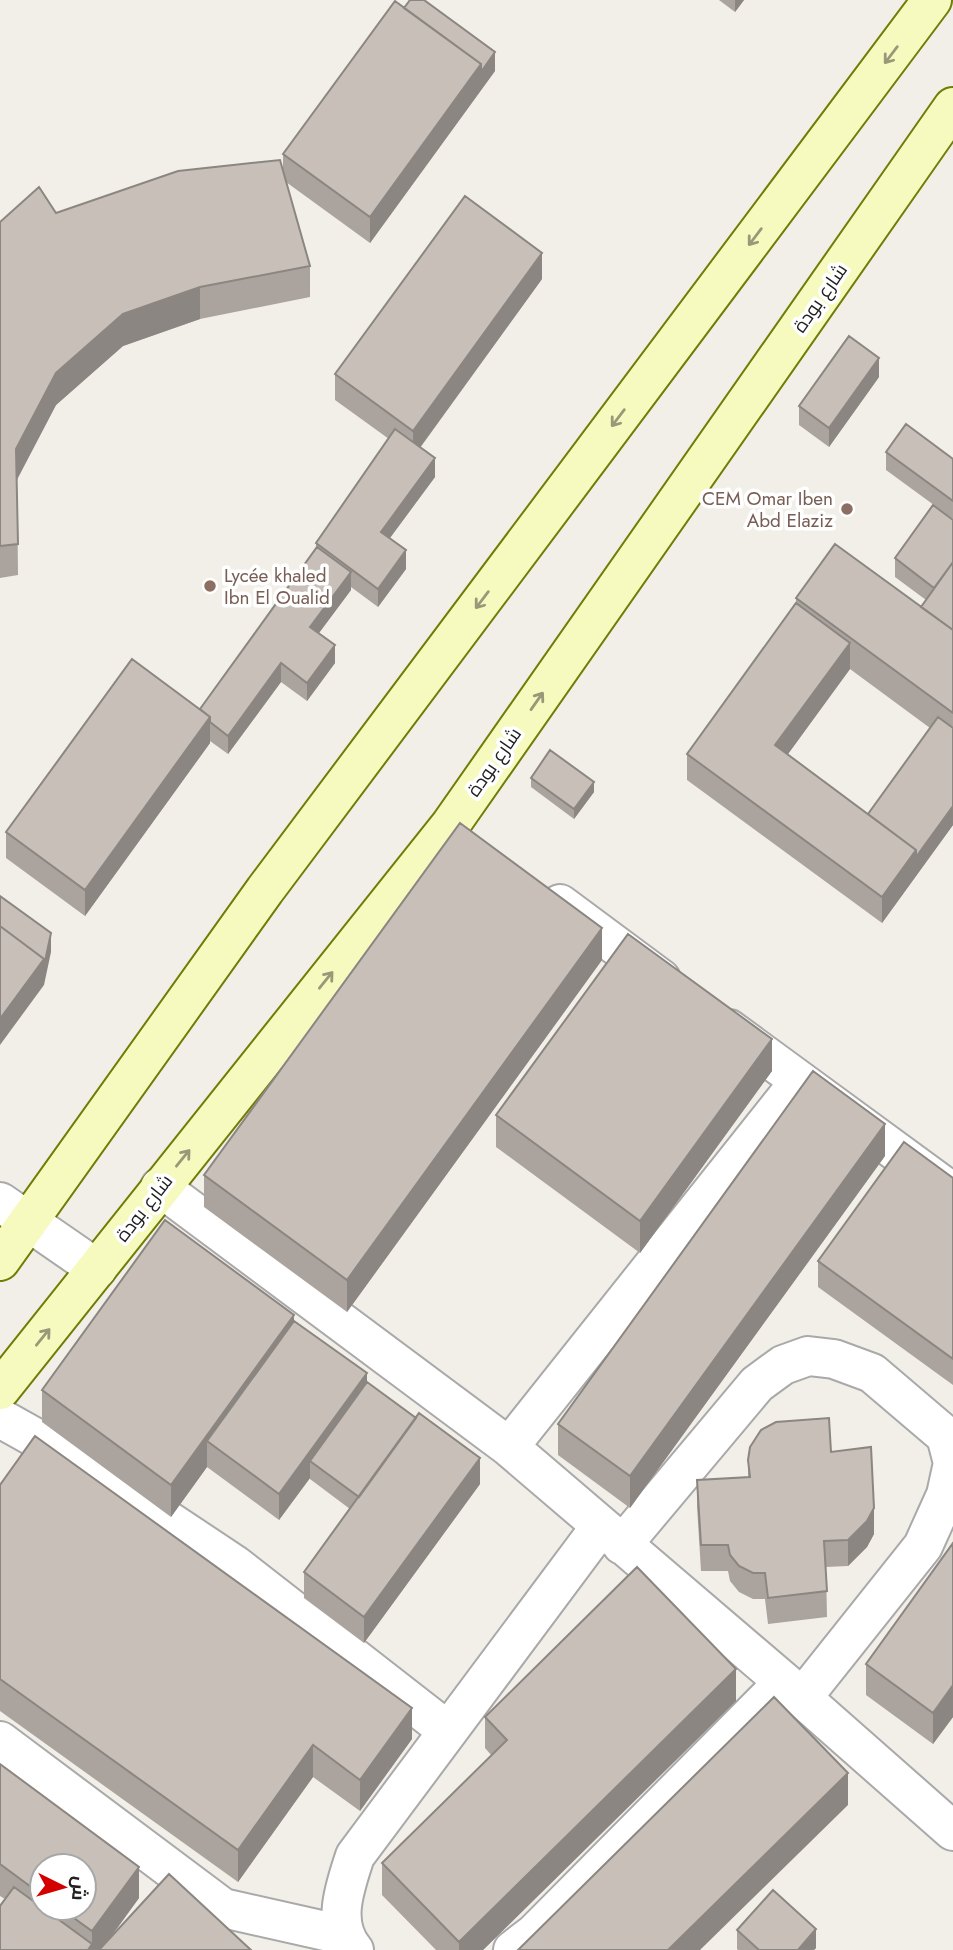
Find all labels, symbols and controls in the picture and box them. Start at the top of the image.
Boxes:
one-way arrow [884,45,899,63]
one-way arrow [748,227,763,246]
street label: شارع بودة [786,258,854,338]
one-way arrow [611,409,626,427]
place label: CEM Omar Iben Abd Elaziz [702,485,833,534]
marker: CEM Omar Iben Abd Elaziz [839,501,855,517]
place label: Lycée khaled Ibn El Oualid [224,562,330,611]
marker: Lycée khaled Ibn El Oualid [202,578,218,594]
one-way arrow [474,591,489,609]
one-way arrow [530,692,544,711]
street label: شارع بودة [460,722,528,802]
one-way arrow [318,972,333,990]
one-way arrow [176,1149,191,1167]
street label: شارع بودة [109,1169,179,1247]
one-way arrow [35,1328,50,1346]
north arrow [28,1852,98,1922]
text: ش [65,1875,94,1902]

